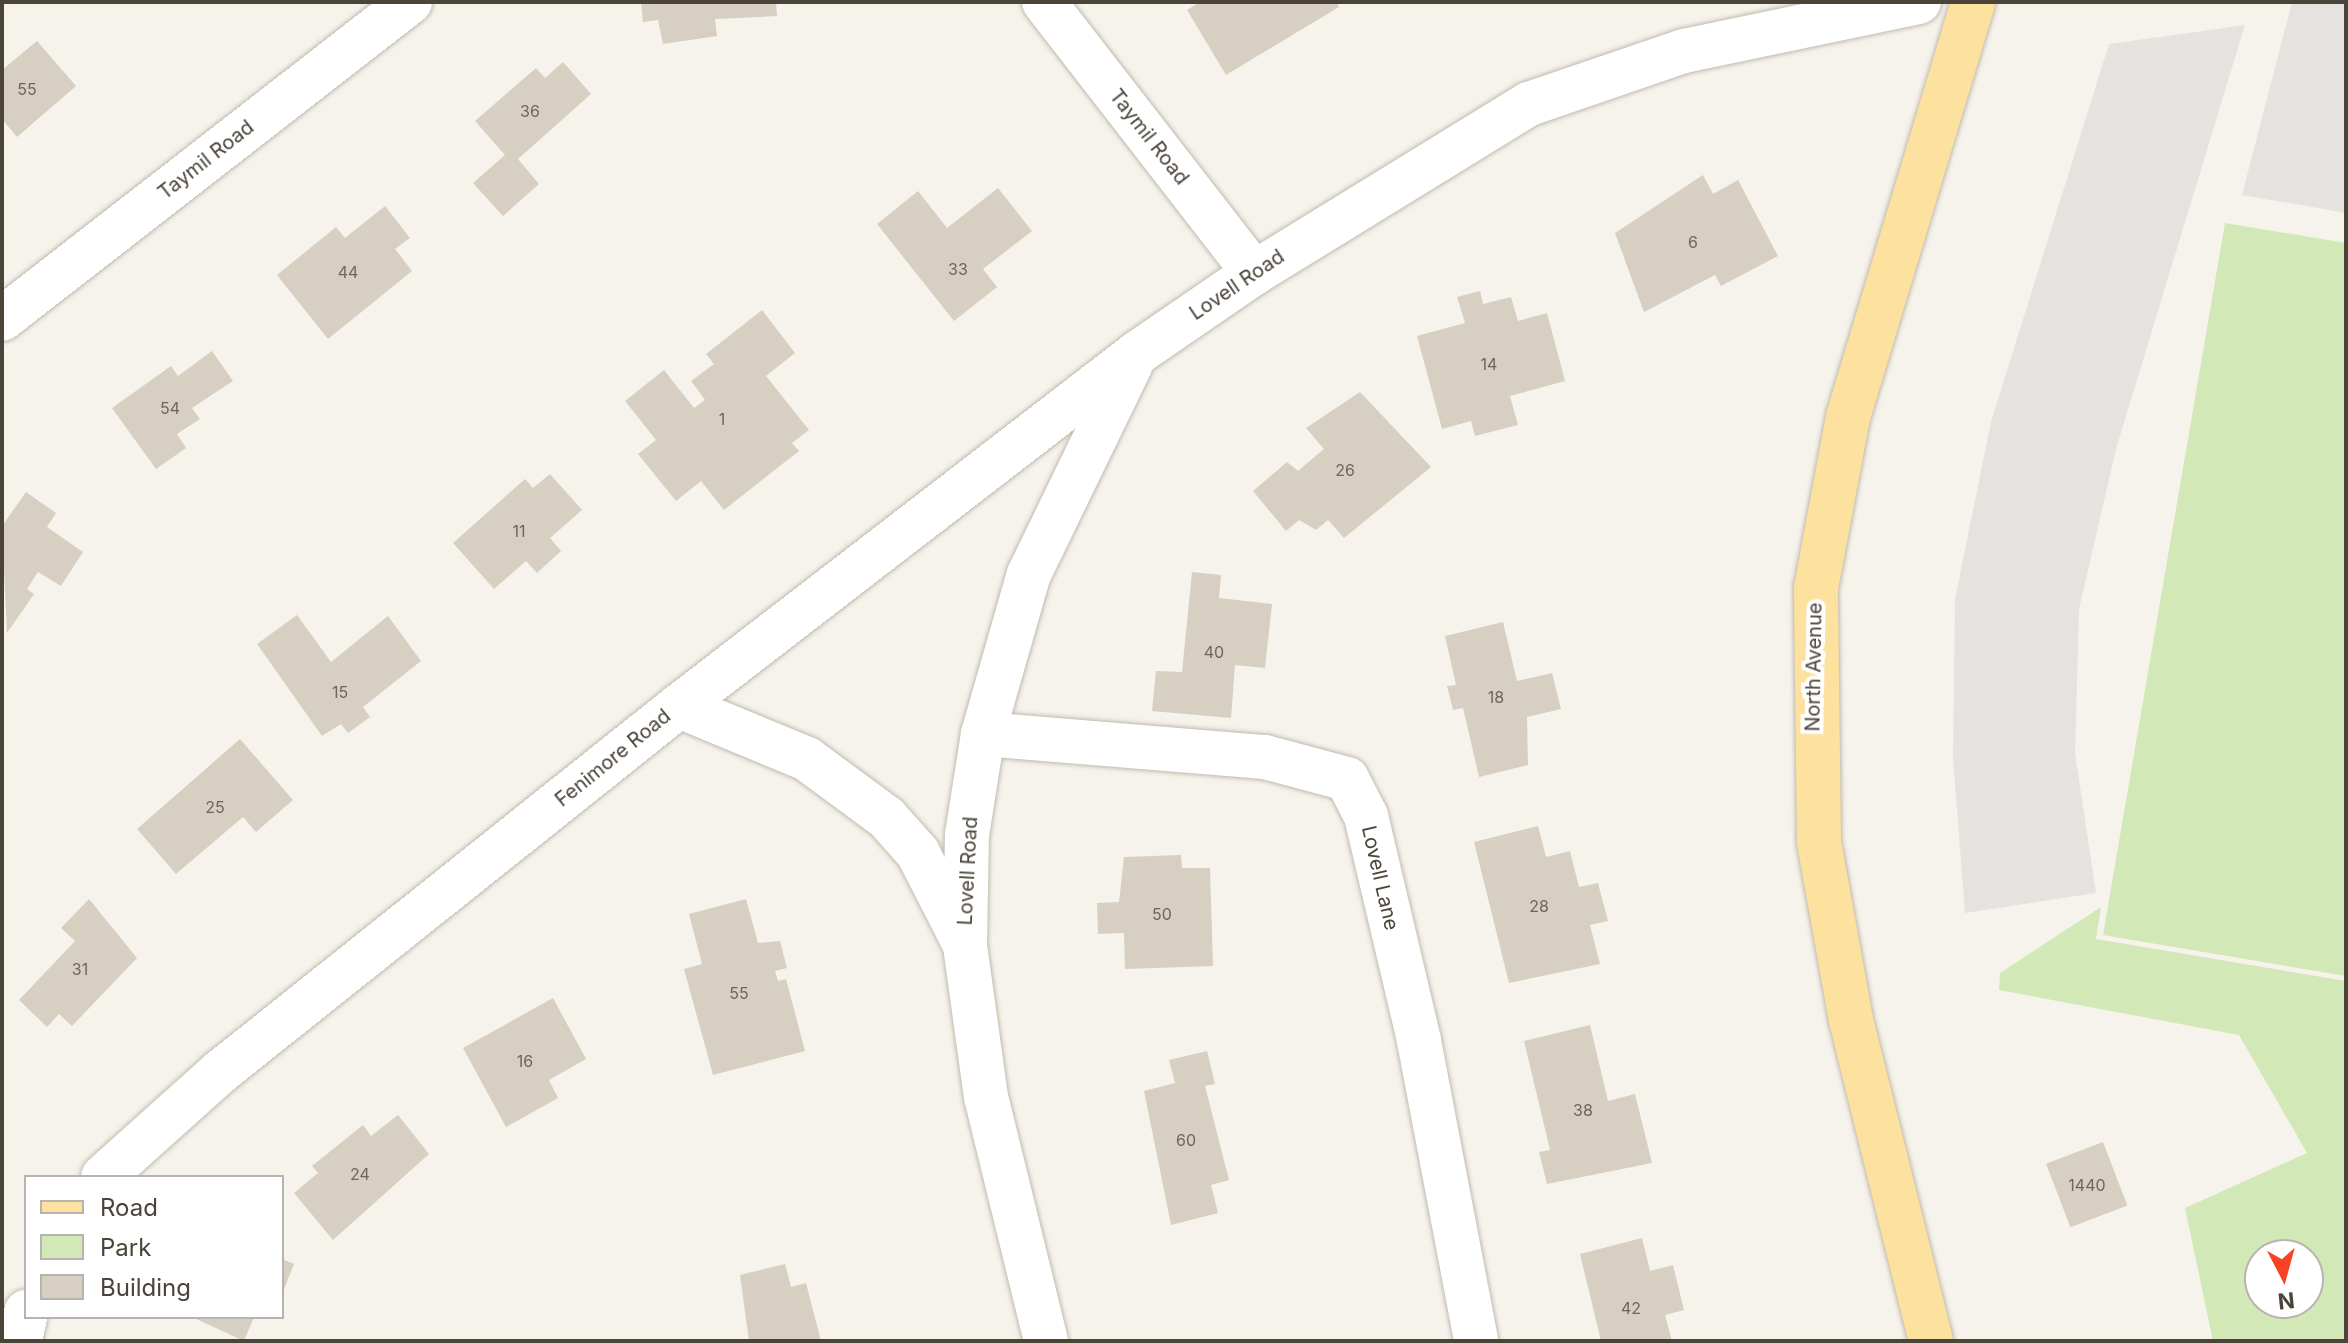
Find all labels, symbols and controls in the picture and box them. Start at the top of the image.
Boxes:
house number: 55 [17,79,37,99]
street label: Taymil Road [1104,84,1194,190]
house number: 36 [520,101,540,121]
street label: Taymil Road [153,115,259,205]
house number: 6 [1688,232,1698,252]
street label: Lovell Road [1185,245,1289,325]
house number: 33 [948,259,968,279]
house number: 44 [338,262,358,282]
house number: 14 [1481,354,1497,374]
house number: 54 [160,398,180,418]
house number: 1 [719,409,725,429]
house number: 26 [1335,460,1355,480]
house number: 11 [512,521,526,541]
street label: North Avenue [1801,602,1827,732]
house number: 40 [1204,642,1224,662]
house number: 15 [332,682,348,702]
house number: 18 [1488,687,1504,707]
street label: Fenimore Road [550,704,676,812]
house number: 25 [205,797,225,817]
street label: Lovell Road [953,816,983,926]
street label: Lovell Lane [1356,823,1404,933]
house number: 28 [1529,896,1549,916]
house number: 50 [1152,904,1172,924]
house number: 31 [72,959,88,979]
house number: 55 [729,983,749,1003]
house number: 16 [517,1051,533,1071]
house number: 38 [1573,1100,1593,1120]
house number: 60 [1176,1130,1196,1150]
house number: 24 [350,1164,370,1184]
legend [24,1175,284,1319]
house number: 1440 [2068,1175,2106,1195]
text: Road [100,1193,158,1222]
text: Park [100,1233,151,1262]
north arrow [2244,1239,2324,1319]
text: Building [100,1273,191,1302]
text: N [2277,1287,2296,1315]
house number: 42 [1621,1298,1641,1318]

